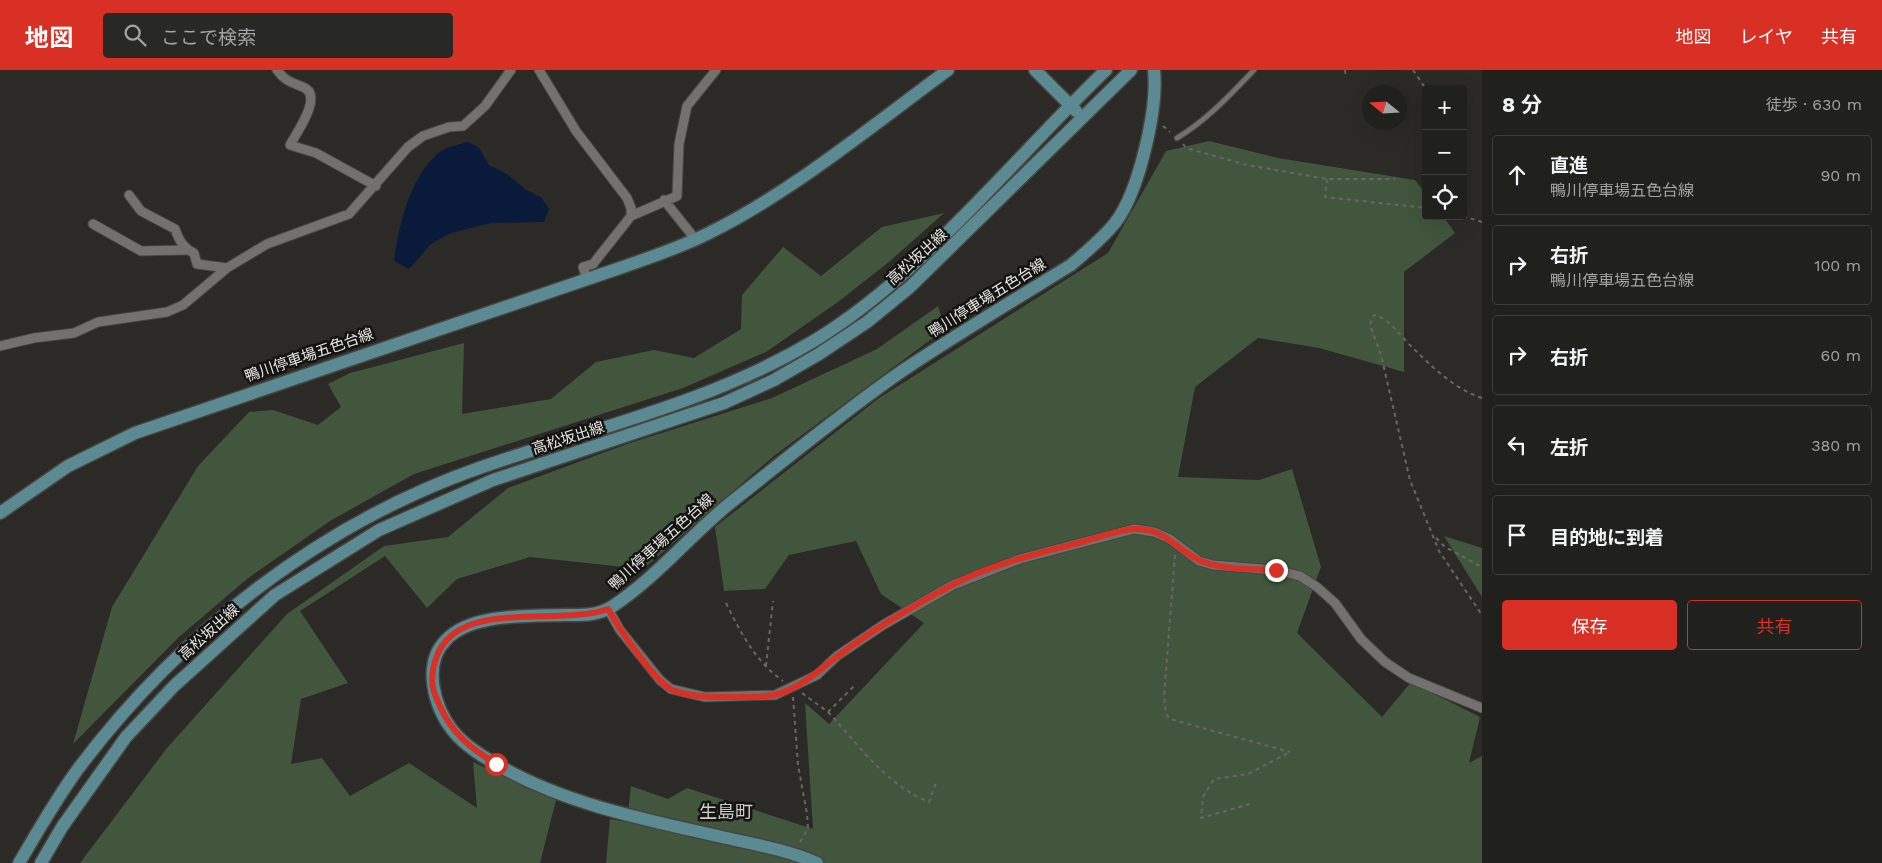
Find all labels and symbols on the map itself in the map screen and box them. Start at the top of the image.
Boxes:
north arrow [1362,85,1407,130]
street label: 高松坂出線 [883,225,951,289]
street label: 鴨川停車場五色台線 [925,255,1049,341]
street label: 鴨川停車場五色台線 [242,325,376,385]
street label: 高松坂出線 [530,418,606,458]
street label: 鴨川停車場五色台線 [605,490,717,594]
route end [1265,559,1288,582]
street label: 高松坂出線 [175,600,243,664]
route start [485,753,508,776]
district label: 生島町 [699,801,753,822]

